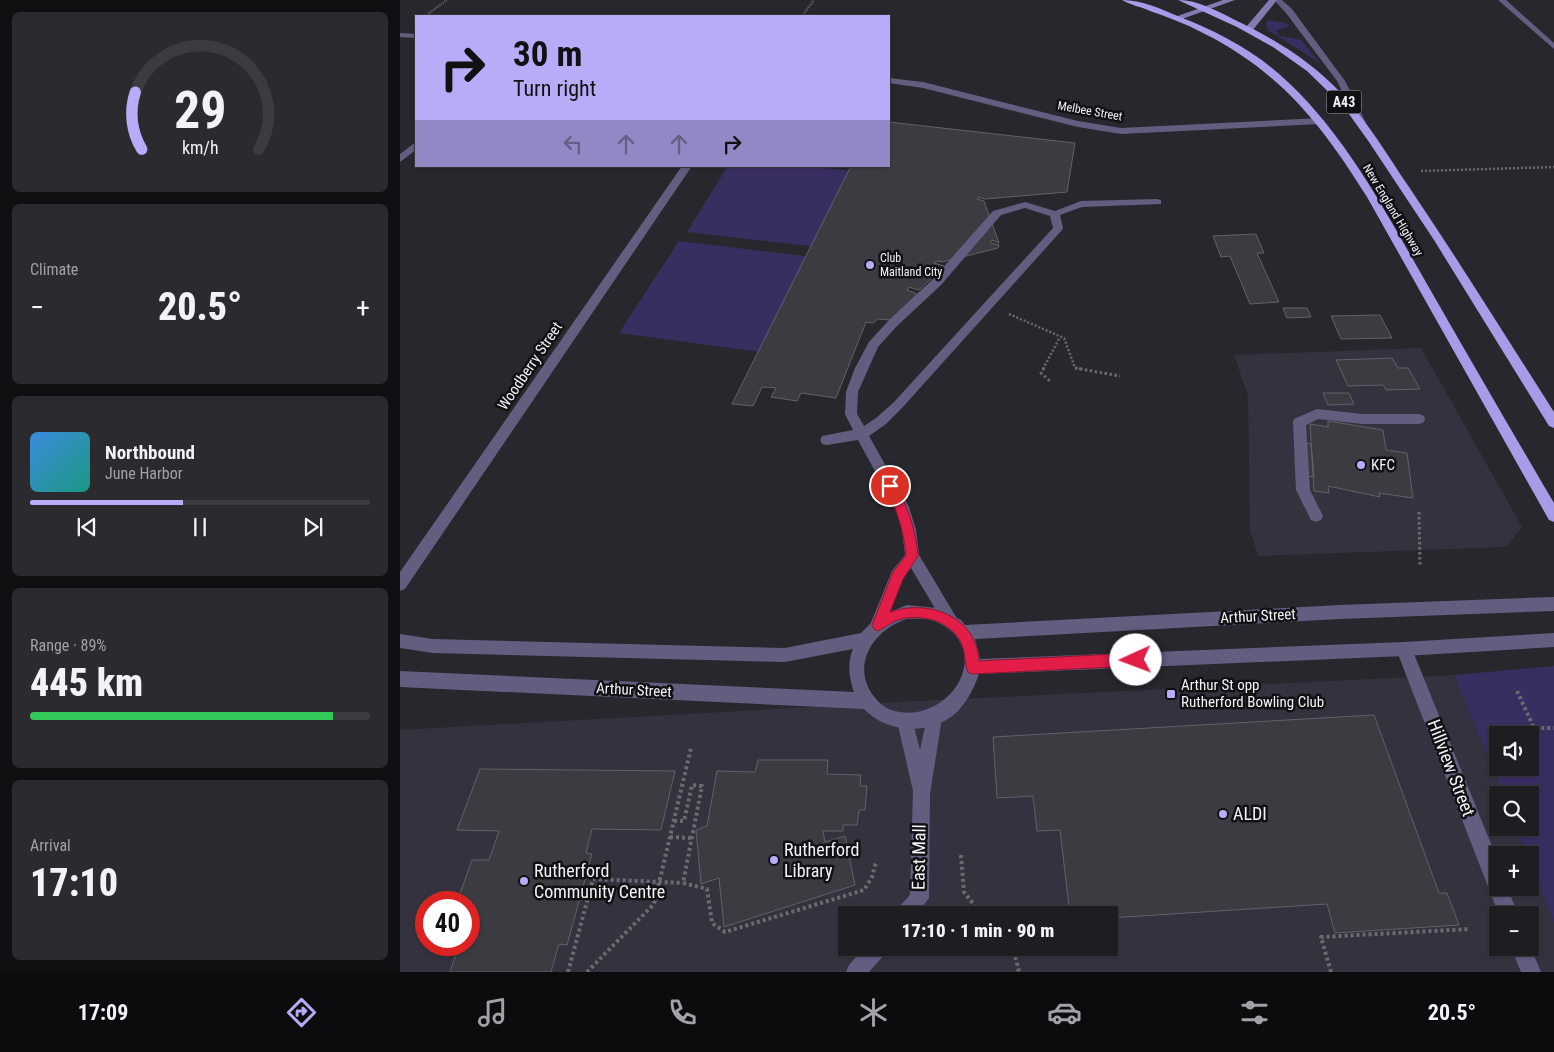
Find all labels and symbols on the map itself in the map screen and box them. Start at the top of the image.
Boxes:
road number: A43 [1326,90,1362,114]
street label: Melbee Street [1057,98,1124,124]
street label: New England Highway [1360,162,1426,258]
place label: Club Maitland City [880,251,942,279]
marker: Club Maitland City [864,259,876,271]
street label: Woodberry Street [494,319,566,413]
place label: KFC [1371,456,1395,474]
marker: KFC [1355,459,1367,471]
pin [869,465,911,507]
street label: Arthur Street [1220,605,1296,627]
position arrow [1109,633,1161,685]
place label: Arthur St opp Rutherford Bowling Club [1181,676,1324,711]
street label: Arthur Street [596,679,672,701]
marker: Arthur St opp Rutherford Bowling Club [1165,688,1177,700]
street label: Hillview Street [1423,717,1480,819]
place label: ALDI [1233,803,1267,824]
marker: ALDI [1217,808,1229,820]
street label: East Mall [907,824,930,890]
place label: Rutherford Library [784,839,859,881]
marker: Rutherford Library [768,854,780,866]
place label: Rutherford Community Centre [534,860,665,902]
marker: Rutherford Community Centre [518,875,530,887]
speed limit sign: 40 [415,891,480,956]

